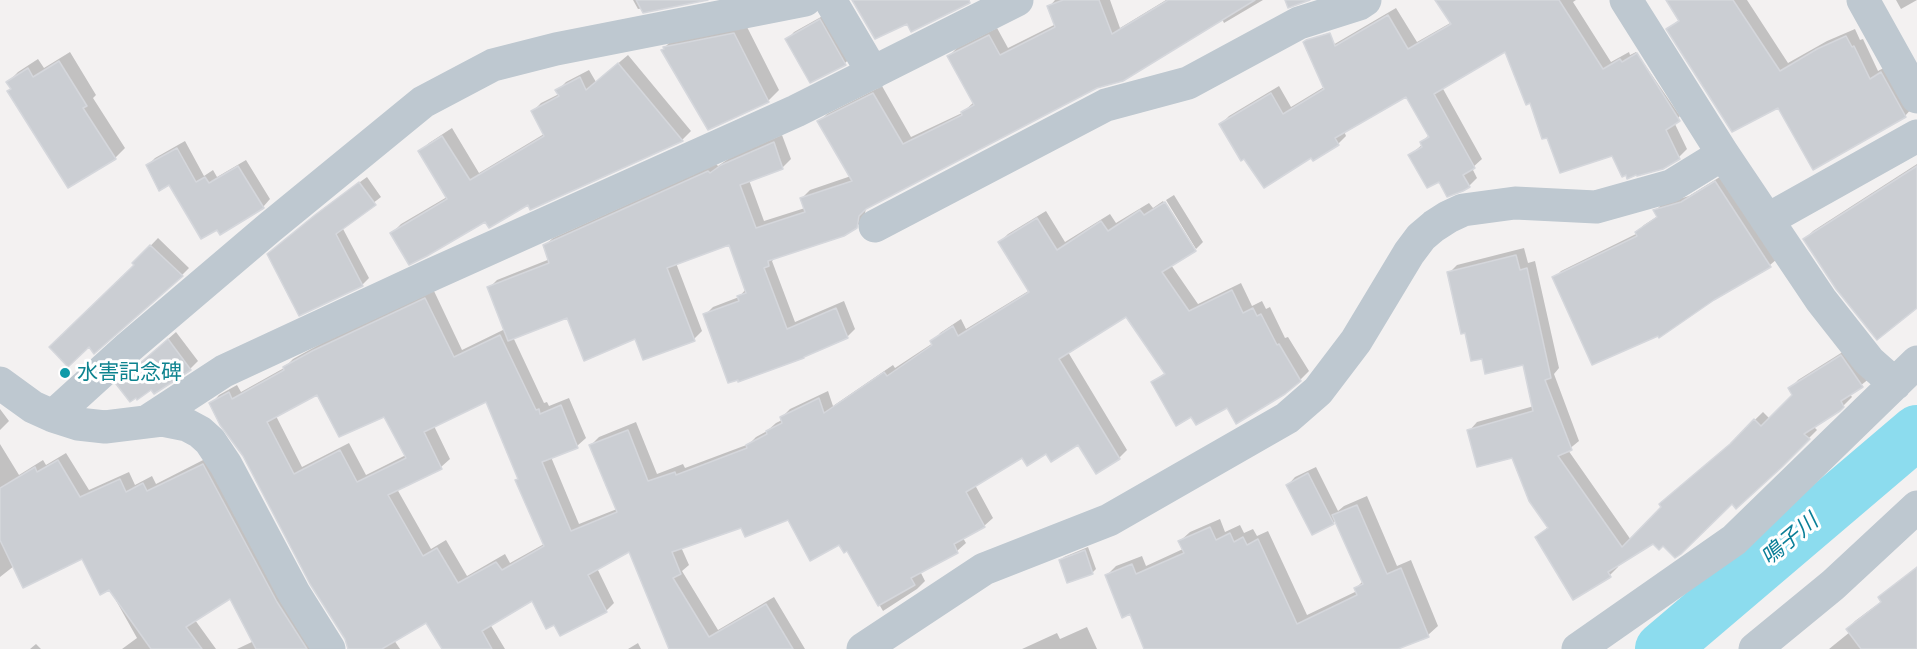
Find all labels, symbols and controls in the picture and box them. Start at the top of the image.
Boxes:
place label: 水害記念碑 [77,360,182,386]
marker: 水害記念碑 [58,366,72,380]
water label: 鳴子川 [1756,509,1824,571]

